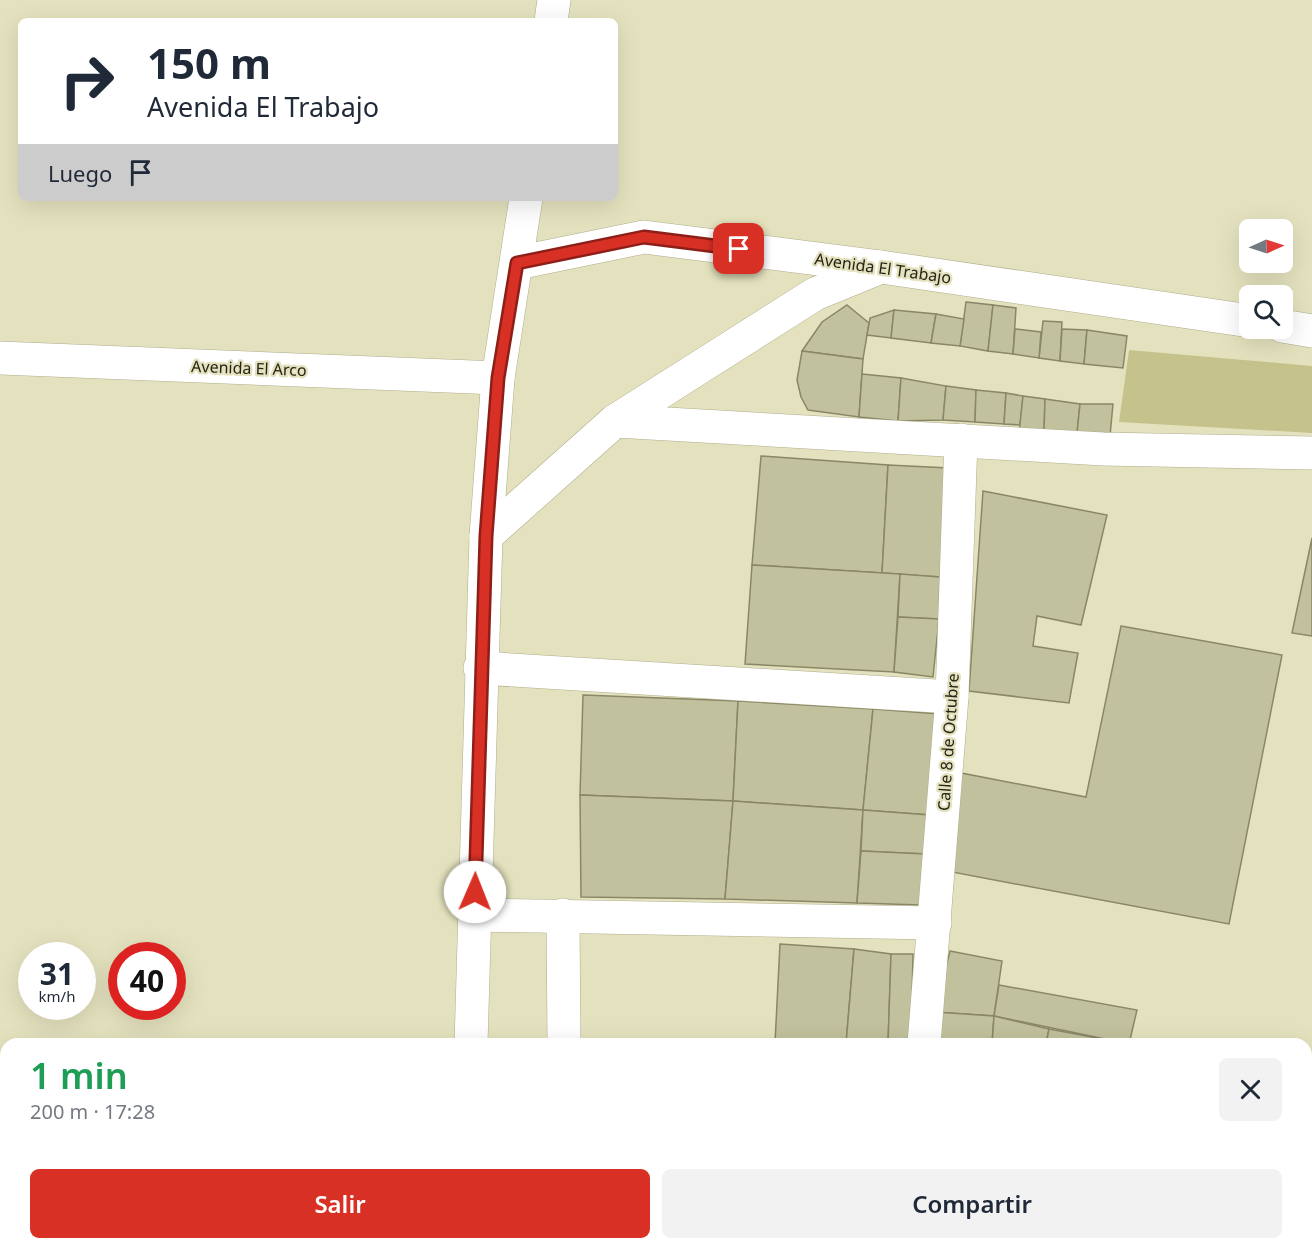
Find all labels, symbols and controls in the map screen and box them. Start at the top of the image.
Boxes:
text: 150 m [147,34,271,91]
icon: right [48,42,126,120]
text: Avenida El Trabajo [147,88,379,125]
icon: arrive [124,156,157,189]
text: Luego [48,158,112,188]
north arrow [1239,219,1293,273]
map controls [1239,219,1293,339]
pin [713,223,764,274]
icon: arrive [722,232,755,265]
street label: Avenida El Trabajo [813,248,953,288]
button: search [1239,285,1293,339]
street label: Avenida El Arco [191,355,307,381]
street label: Calle 8 de Octubre [932,672,964,812]
position arrow [443,860,507,924]
speed limit sign: 40 [108,942,186,1020]
text: 31 [40,953,74,994]
text: km/h [39,986,75,1006]
text: 1 min [30,1051,128,1100]
button: close [1219,1058,1282,1121]
text: 200 m · 17:28 [30,1098,155,1125]
button: Salir [30,1169,650,1238]
button: Compartir [662,1169,1282,1238]

